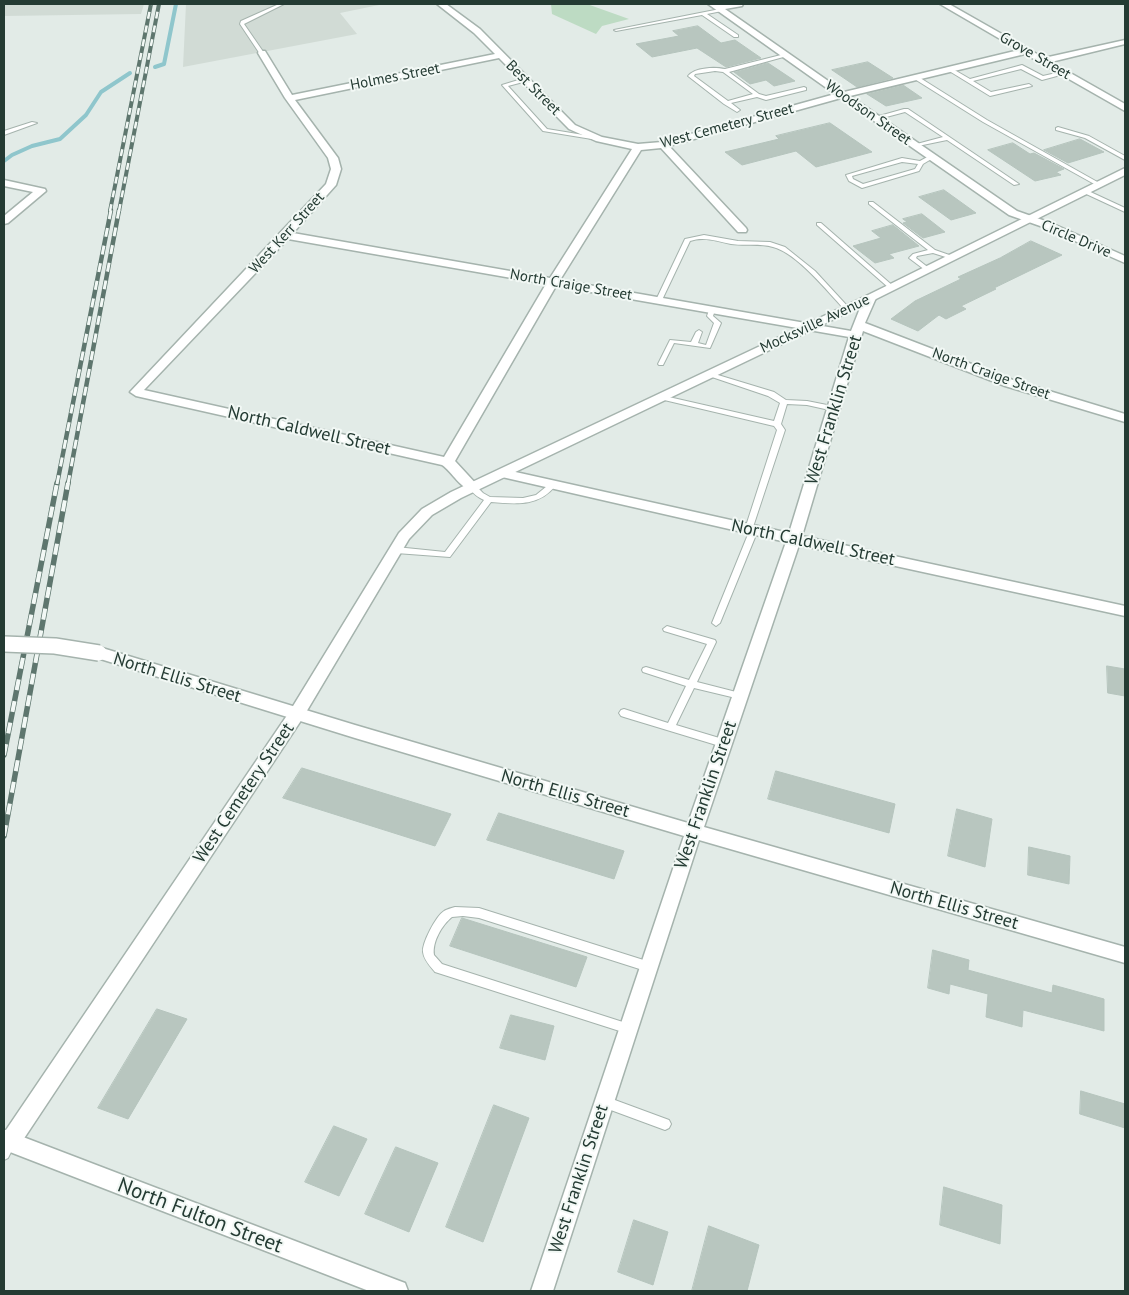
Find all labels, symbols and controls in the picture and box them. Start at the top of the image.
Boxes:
street label: Grove Street [996,28,1074,84]
street label: Best Street [502,57,564,119]
street label: Holmes Street [349,59,441,95]
street label: Woodson Street [822,77,914,149]
street label: West Cemetery Street [658,100,796,152]
street label: West Kerr Street [246,189,328,277]
street label: Circle Drive [1038,216,1114,262]
street label: North Craige Street [508,265,634,305]
street label: Mocksville Avenue [757,291,873,357]
street label: West Franklin Street [801,333,867,487]
street label: North Craige Street [930,344,1052,404]
street label: North Caldwell Street [225,402,393,460]
street label: North Caldwell Street [729,515,897,571]
street label: North Ellis Street [110,648,244,708]
street label: West Franklin Street [671,718,741,872]
street label: West Cemetery Street [189,719,299,867]
street label: North Ellis Street [498,765,632,823]
street label: North Ellis Street [887,877,1021,935]
street label: West Franklin Street [545,1102,613,1256]
street label: North Fulton Street [114,1173,286,1259]

